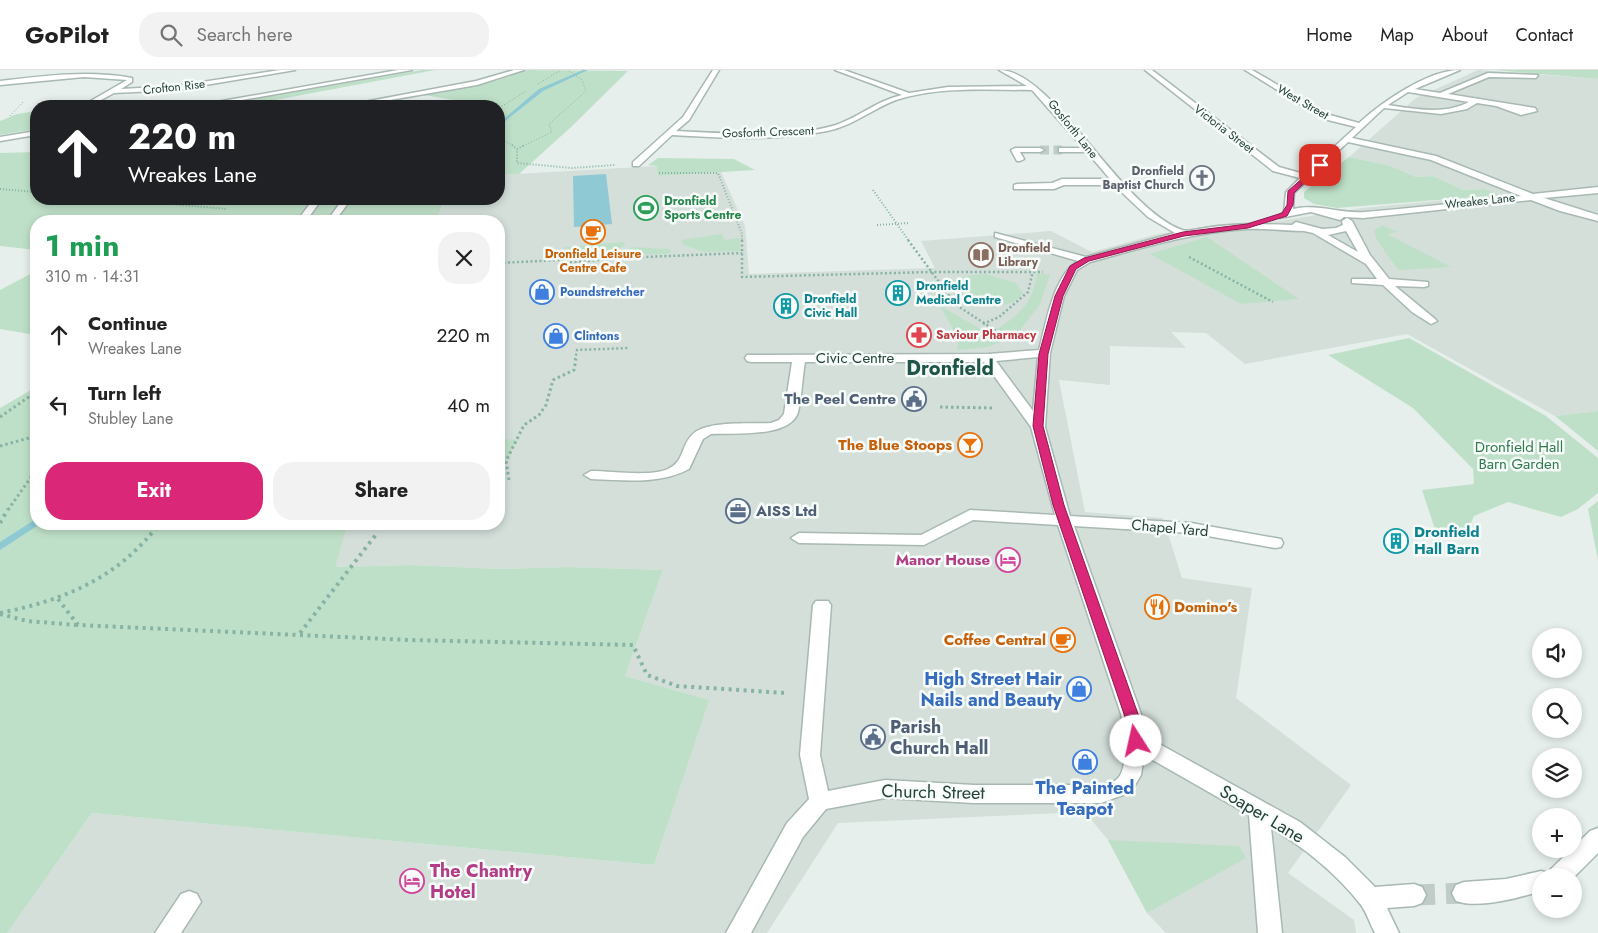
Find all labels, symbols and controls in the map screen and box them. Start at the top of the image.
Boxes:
search box [139,12,489,57]
text: GoPilot [25,17,109,52]
icon: search [157,21,185,49]
text: Search here [197,21,293,48]
text: Home [1306,22,1352,48]
text: Map [1380,22,1414,48]
text: About [1442,22,1487,48]
text: Contact [1515,22,1573,48]
street label: Crofton Rise [142,75,206,99]
street label: West Street [1274,80,1332,124]
street label: Gosforth Lane [1044,96,1102,162]
street label: Victoria Street [1190,100,1258,158]
text: 220 m [128,112,236,162]
icon: ahead [45,120,110,185]
street label: Gosforth Crescent [722,121,814,143]
pin [1299,144,1341,186]
icon: arrive [1306,151,1334,179]
text: Wreakes Lane [128,158,257,190]
place label: Dronfield Baptist Church [1102,162,1184,194]
church icon: Dronfield Baptist Church [1189,165,1215,191]
street label: Wreakes Lane [1444,188,1516,214]
place label: Dronfield Sports Centre [664,192,742,224]
sports icon: Dronfield Sports Centre [633,195,659,221]
cafe icon: Dronfield Leisure Centre Cafe [580,219,606,245]
text: 1 min [45,224,119,267]
button: close [438,232,490,284]
place label: Dronfield Library [998,239,1051,271]
library icon: Dronfield Library [968,242,994,268]
place label: Dronfield Leisure Centre Cafe [545,245,641,277]
text: 310 m · 14:31 [45,265,139,288]
place label: Dronfield Medical Centre [916,277,1001,309]
shop icon: Poundstretcher [529,279,555,305]
building icon: Dronfield Medical Centre [885,280,911,306]
place label: Poundstretcher [560,283,645,301]
place label: Dronfield Civic Hall [804,290,857,322]
building icon: Dronfield Civic Hall [773,293,799,319]
text: Continue [88,310,167,337]
icon: ahead [45,321,73,349]
text: 220 m [436,322,490,349]
pharmacy icon: Saviour Pharmacy [906,322,932,348]
shop icon: Clintons [543,323,569,349]
place label: Saviour Pharmacy [936,326,1037,344]
place label: Clintons [574,327,620,345]
text: Wreakes Lane [88,337,182,360]
street label: Civic Centre [816,347,895,369]
district label: Dronfield [906,354,994,383]
text: Turn left [88,380,161,407]
public building icon: The Peel Centre [901,386,927,412]
place label: The Peel Centre [784,388,896,410]
icon: left [45,391,73,419]
text: 40 m [447,392,490,419]
text: Stubley Lane [88,407,173,430]
bar icon: The Blue Stoops [957,432,983,458]
place label: The Blue Stoops [838,434,952,456]
park label: Dronfield Hall Barn Garden [1475,436,1563,475]
button: Exit [45,462,263,520]
button: Share [273,462,490,520]
office icon: AISS Ltd [725,498,751,524]
place label: AISS Ltd [755,500,817,522]
street label: Chapel Yard [1130,514,1210,542]
place label: Dronfield Hall Barn [1414,521,1480,560]
building icon: Dronfield Hall Barn [1383,528,1409,554]
hotel icon: Manor House [995,547,1021,573]
place label: Manor House [896,549,990,571]
restaurant icon: Domino's [1144,594,1170,620]
place label: Domino's [1174,596,1237,618]
cafe icon: Coffee Central [1050,627,1076,653]
map controls [1532,628,1582,918]
button: sound [1532,628,1582,678]
place label: Coffee Central [944,629,1046,651]
place label: High Street Hair Nails and Beauty [921,666,1063,713]
shop icon: High Street Hair Nails and Beauty [1066,676,1092,702]
button: search [1532,688,1582,738]
place label: Parish Church Hall [890,714,988,761]
position arrow [1109,714,1161,766]
public building icon: Parish Church Hall [860,724,886,750]
button: layers [1532,748,1582,798]
shop icon: The Painted Teapot [1072,749,1098,775]
place label: The Painted Teapot [1036,775,1134,822]
street label: Church Street [881,778,986,806]
street label: Soaper Lane [1215,778,1309,850]
button: + [1532,808,1582,858]
place label: The Chantry Hotel [430,858,533,905]
hotel icon: The Chantry Hotel [399,868,425,894]
button: − [1532,868,1582,918]

